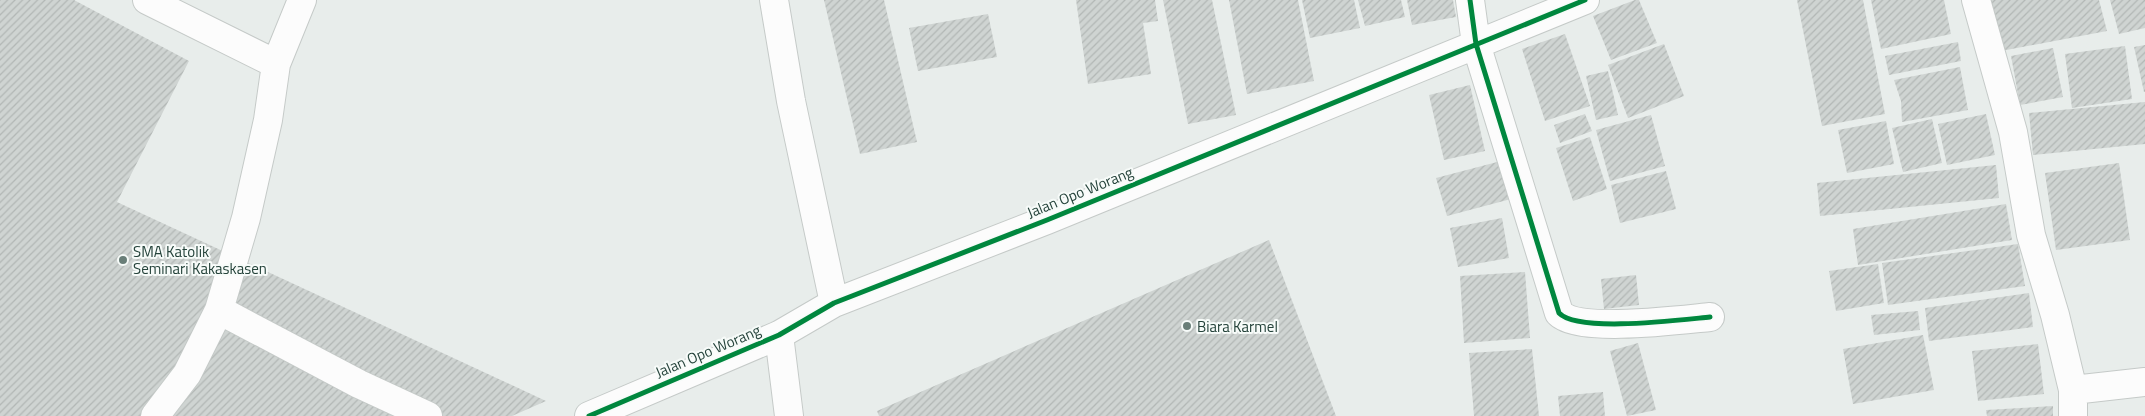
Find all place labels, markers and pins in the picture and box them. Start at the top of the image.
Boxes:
place label: SMA Katolik Seminari Kakaskasen [133,240,267,280]
marker: SMA Katolik Seminari Kakaskasen [117,254,129,266]
place label: Biara Karmel [1197,315,1278,338]
marker: Biara Karmel [1181,320,1193,332]

